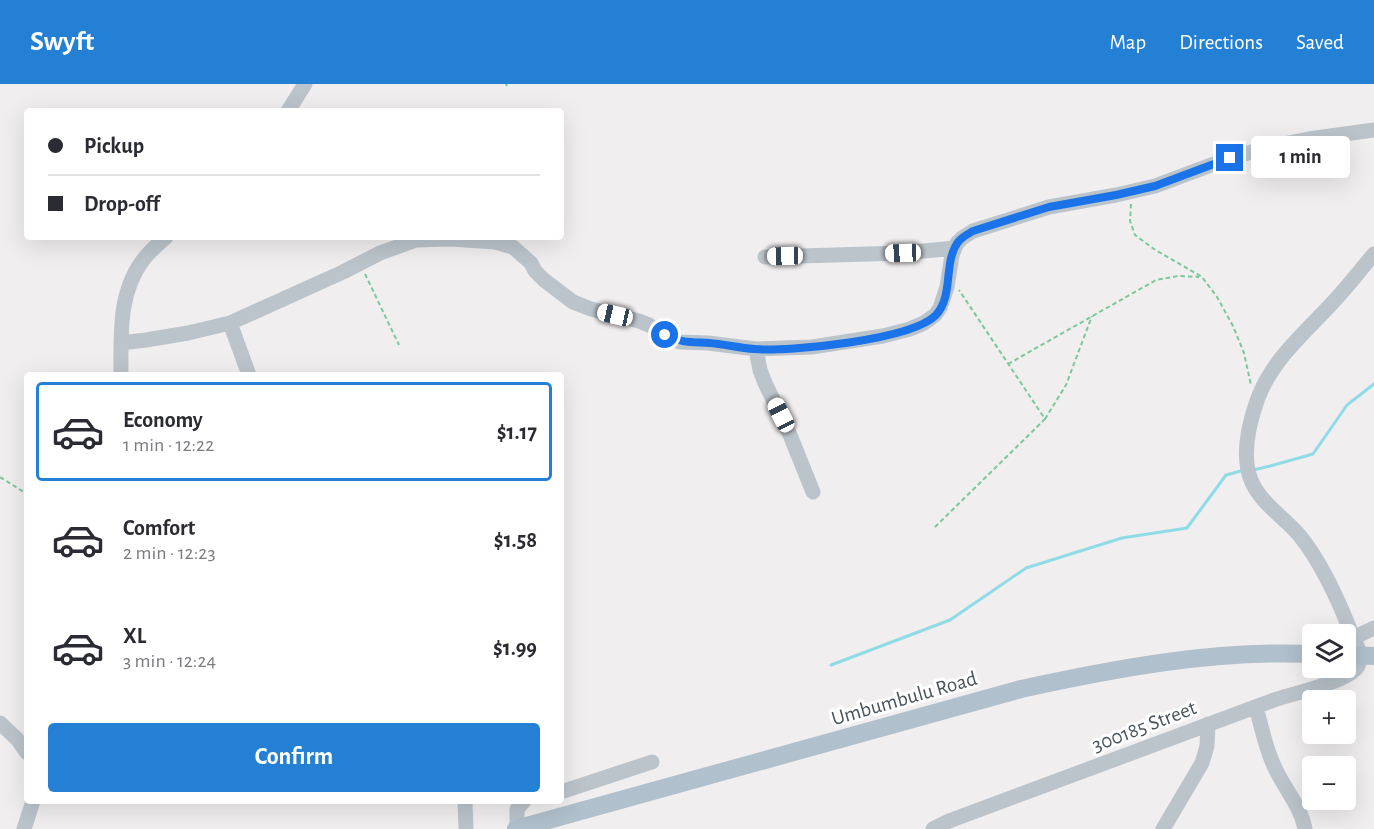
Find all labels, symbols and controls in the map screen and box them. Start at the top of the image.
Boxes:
text: Swyft [30,28,94,56]
text: Map [1110,32,1146,53]
text: Directions [1179,32,1263,53]
text: Saved [1296,32,1344,53]
text: Pickup [84,135,144,157]
callout: 1 min [1251,137,1350,179]
route end [1216,144,1243,171]
text: 1 min [1279,147,1322,167]
text: Drop-off [84,193,160,215]
car [885,243,921,263]
car [767,247,803,265]
car [595,302,635,328]
route start [651,321,678,348]
car [765,395,797,435]
icon: car [51,405,105,459]
text: Economy [123,409,203,431]
text: $1.17 [497,421,537,443]
text: 1 min · 12:22 [123,435,214,455]
icon: car [51,513,105,567]
text: Comfort [123,517,195,539]
text: $1.58 [494,529,537,551]
text: 2 min · 12:23 [123,543,216,563]
icon: car [51,621,105,675]
map controls [1302,624,1356,810]
button: layers [1302,624,1356,678]
text: XL [123,625,146,647]
text: $1.99 [493,637,537,659]
text: 3 min · 12:24 [123,651,216,671]
street label: Umbumbulu Road [829,668,979,729]
button: + [1302,690,1356,744]
street label: 300185 Street [1089,697,1199,756]
button: Confirm [48,723,540,792]
button: − [1302,756,1356,810]

